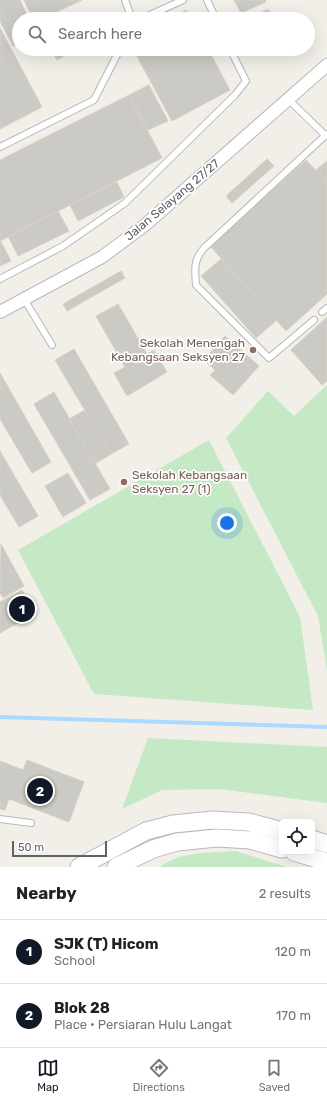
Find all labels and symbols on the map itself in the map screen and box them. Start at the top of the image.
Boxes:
street label: Jalan Selayang 27/27 [122,156,222,244]
place label: Sekolah Menengah Kebangsaan Seksyen 27 [111,336,245,364]
marker: Sekolah Menengah Kebangsaan Seksyen 27 [248,345,258,355]
place label: Sekolah Kebangsaan Seksyen 27 (1) [132,468,247,496]
marker: Sekolah Kebangsaan Seksyen 27 (1) [119,477,129,487]
your location [217,513,237,533]
pin: 1 [9,594,35,624]
pin: 2 [27,776,53,806]
scale bar [12,839,107,858]

